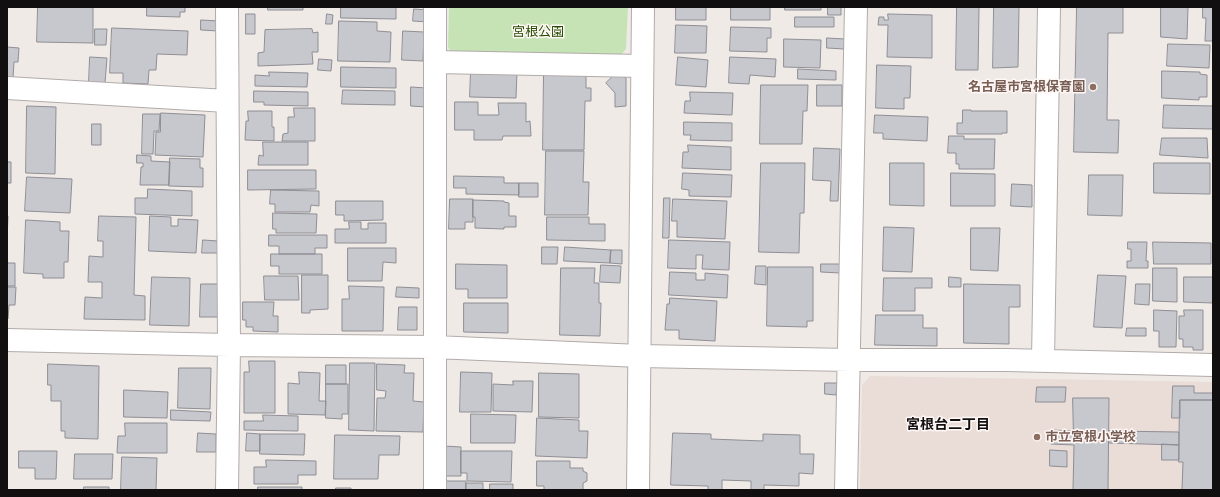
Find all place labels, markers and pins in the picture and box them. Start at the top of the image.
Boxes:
place label: 名古屋市宮根保育園 [968,79,1085,95]
marker: 名古屋市宮根保育園 [1088,82,1098,92]
place label: 市立宮根小学校 [1045,429,1136,445]
marker: 市立宮根小学校 [1032,432,1042,442]

